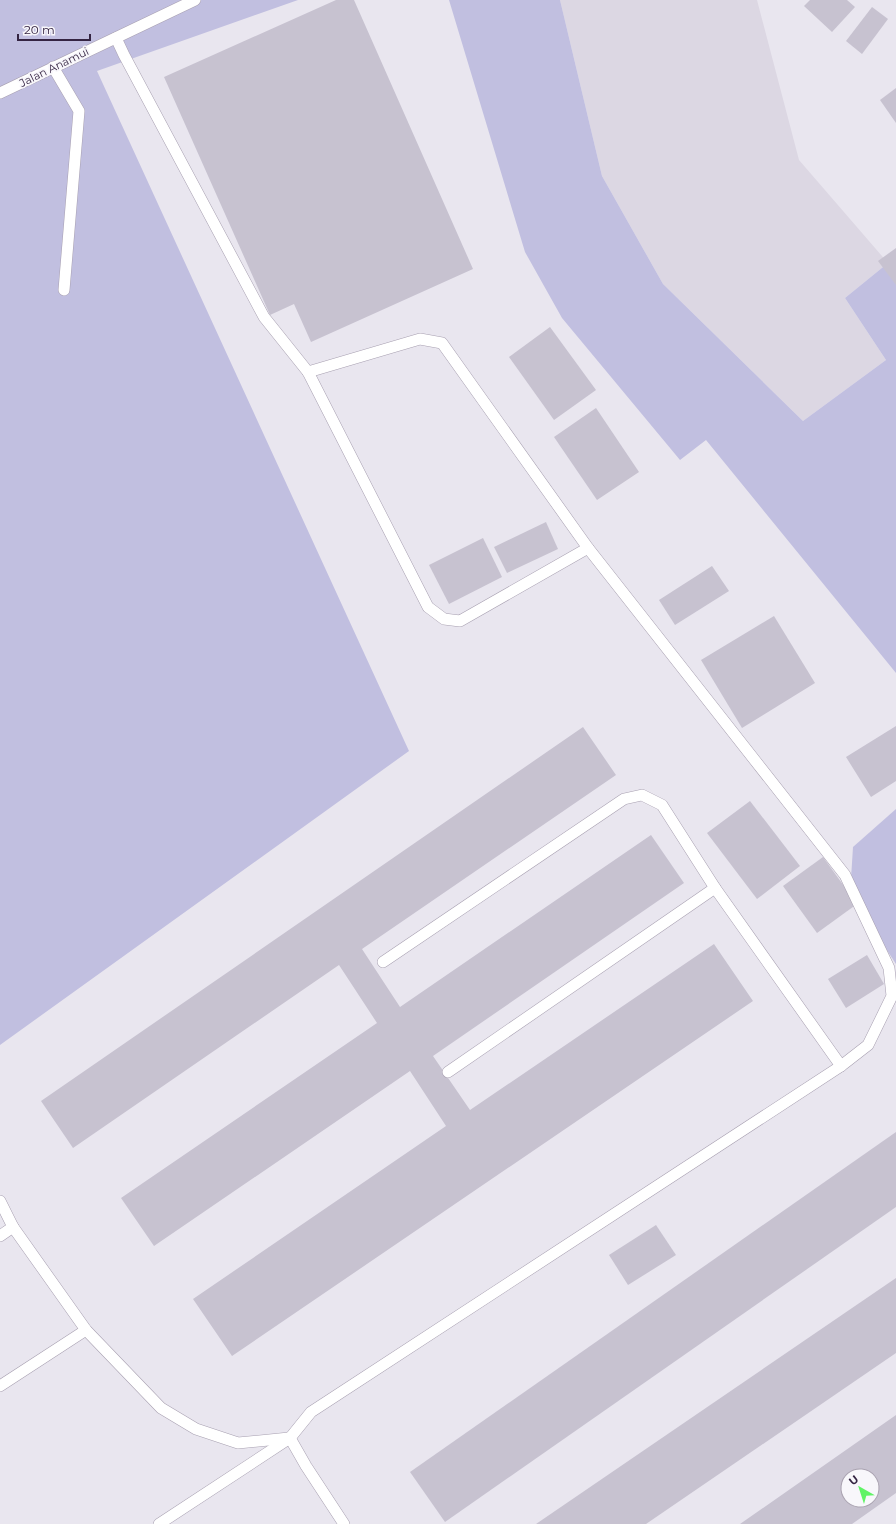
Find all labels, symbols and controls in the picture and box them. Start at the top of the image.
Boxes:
scale bar [18,16,90,42]
text: 20 m [24,22,55,37]
street label: Jalan Anamui [16,44,91,90]
north arrow [840,1468,880,1508]
text: U [846,1472,861,1488]

